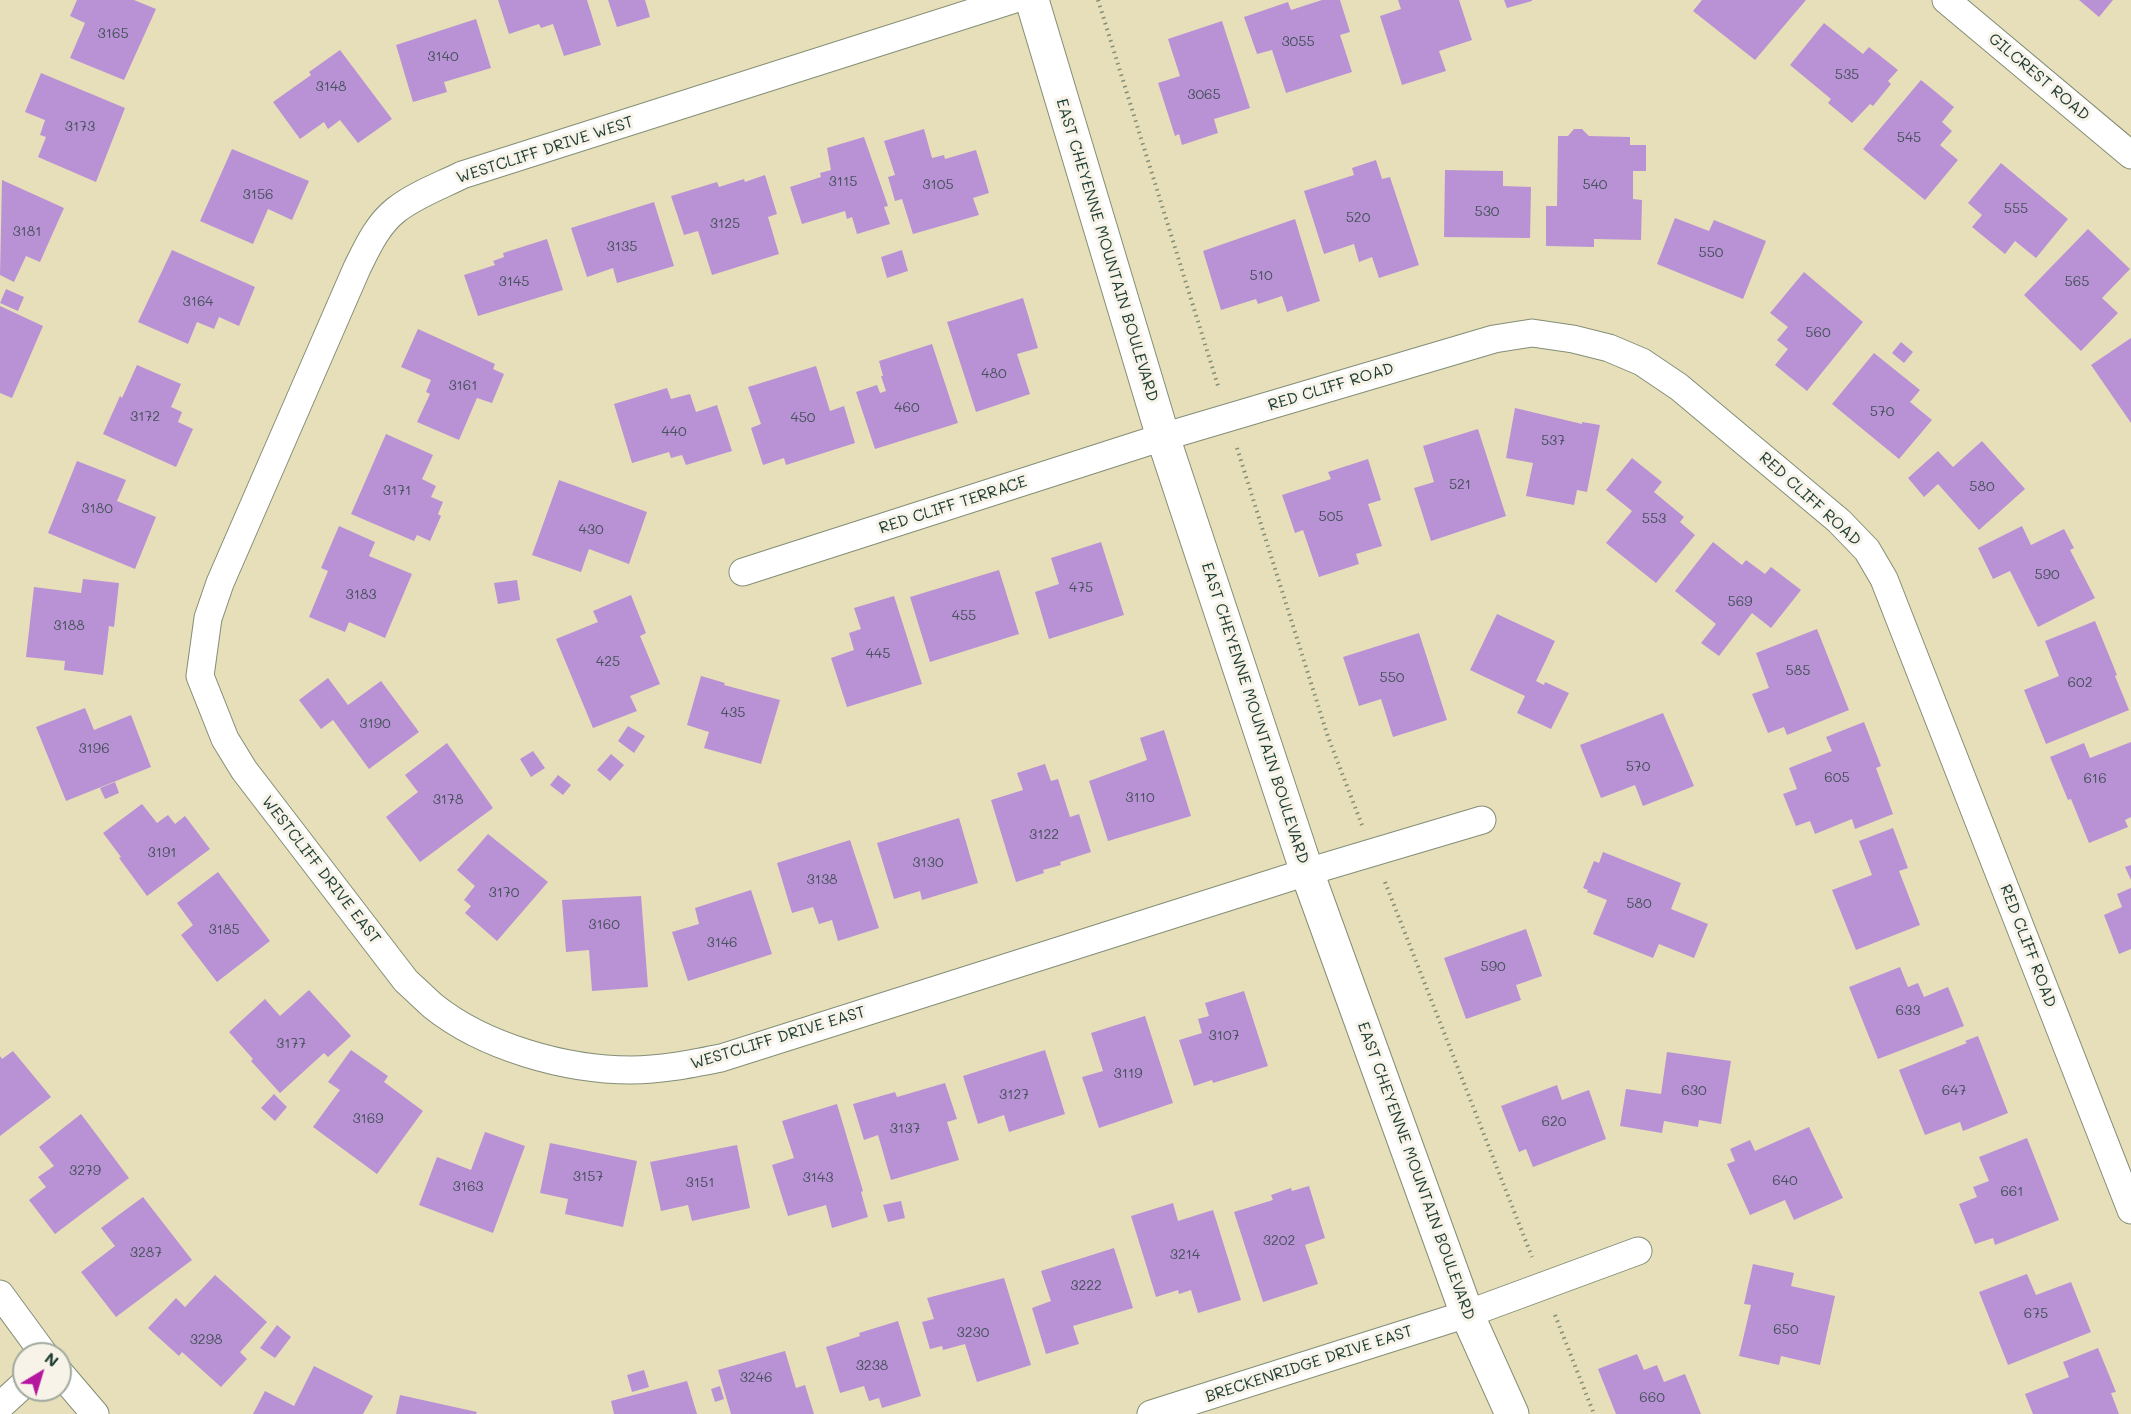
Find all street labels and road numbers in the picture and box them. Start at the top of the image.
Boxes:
street label: GILCREST ROAD [1985,29,2093,125]
street label: EAST CHEYENNE MOUNTAIN BOULEVARD [1052,96,1162,404]
street label: WESTCLIFF DRIVE WEST [454,112,636,188]
street label: RED CLIFF ROAD [1266,359,1396,415]
street label: RED CLIFF ROAD [1755,448,1865,550]
street label: RED CLIFF TERRACE [876,472,1030,538]
street label: EAST CHEYENNE MOUNTAIN BOULEVARD [1197,560,1313,866]
street label: WESTCLIFF DRIVE EAST [257,792,385,948]
street label: RED CLIFF ROAD [1996,882,2060,1010]
street label: WESTCLIFF DRIVE EAST [688,1002,868,1074]
street label: EAST CHEYENNE MOUNTAIN BOULEVARD [1353,1019,1479,1323]
street label: BRECKENRIDGE DRIVE EAST [1203,1321,1415,1407]

